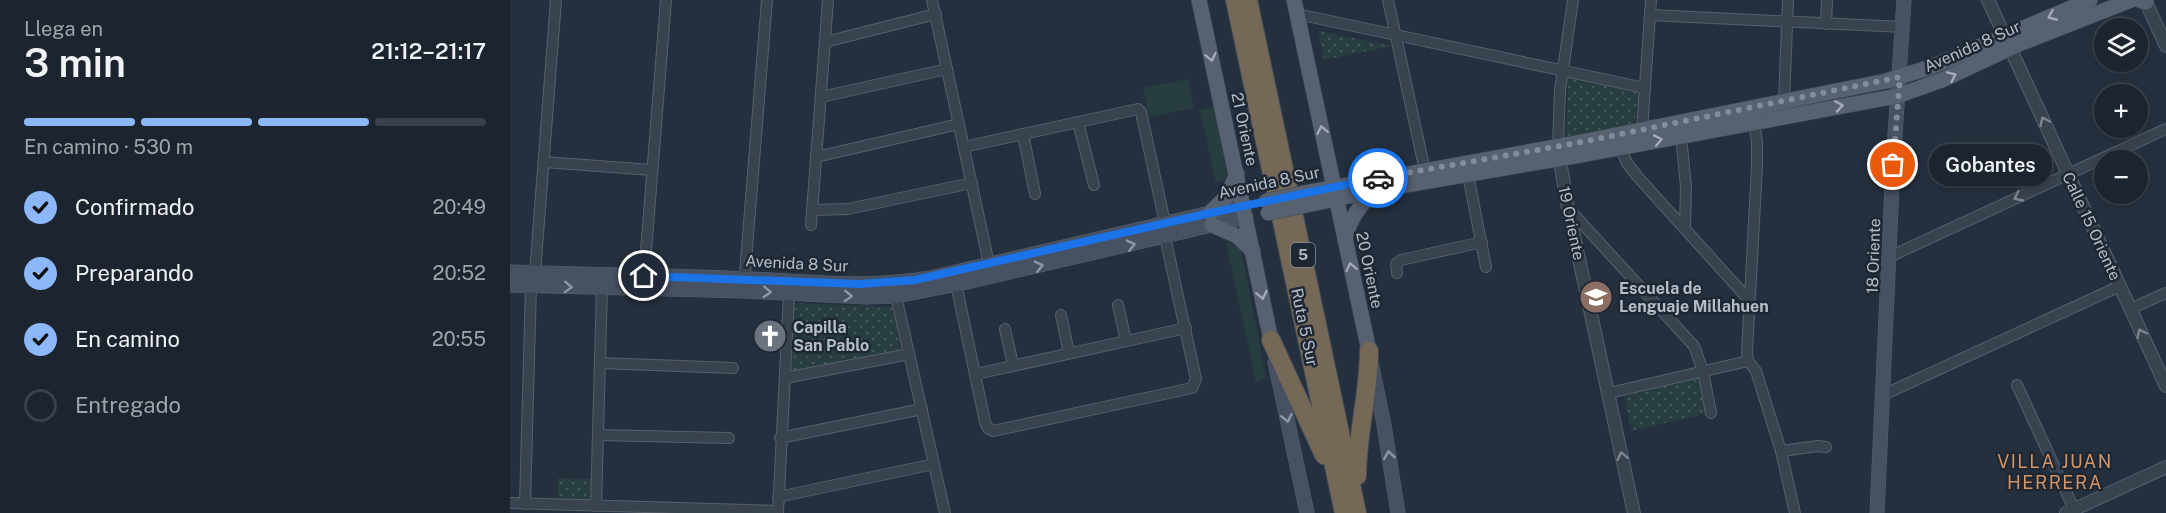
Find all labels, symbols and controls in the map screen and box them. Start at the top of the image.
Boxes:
one-way arrow [2047,9,2058,21]
text: Llega en [24,17,103,41]
street label: Avenida 8 Sur [1921,17,2023,76]
map controls [2094,18,2148,204]
button: layers [2094,18,2148,72]
text: 21:12–21:17 [371,38,486,64]
text: 3 min [24,40,126,86]
one-way arrow [1204,52,1217,62]
one-way arrow [1945,71,1956,83]
button: + [2094,84,2148,138]
street label: 21 Oriente [1227,91,1262,168]
one-way arrow [1835,101,1844,113]
one-way arrow [2039,116,2051,127]
one-way arrow [1316,125,1329,135]
one-way arrow [1652,134,1662,147]
text: En camino · 530 m [24,135,193,159]
pin [1867,139,1918,190]
callout: Gobantes [1929,144,2052,186]
courier [1348,148,1408,208]
icon: bag [1876,148,1909,181]
button: − [2094,150,2148,204]
text: Gobantes [1945,153,2036,177]
street label: Avenida 8 Sur [1217,162,1322,203]
icon: car [1362,162,1395,195]
street label: Calle 15 Oriente [2058,169,2125,283]
street label: 19 Oriente [1554,184,1589,262]
one-way arrow [2013,190,2024,202]
icon: check [24,191,57,224]
text: Confirmado [75,194,194,220]
text: 20:49 [432,195,486,219]
street label: 18 Oriente [1863,218,1884,294]
street label: 20 Oriente [1352,230,1387,310]
one-way arrow [1126,239,1136,252]
road number: 5 [1291,243,1315,267]
pin [618,250,669,301]
street label: Avenida 8 Sur [745,251,849,276]
icon: check [24,257,57,290]
icon: home [627,259,660,292]
text: Preparando [75,260,194,286]
one-way arrow [1034,260,1044,273]
text: 20:52 [433,261,486,285]
one-way arrow [1345,262,1358,272]
school or university icon: Escuela de Lenguaje Millahuen [1578,279,1614,315]
place label: Escuela de Lenguaje Millahuen [1619,279,1769,316]
one-way arrow [564,280,573,293]
one-way arrow [762,286,771,299]
street label: Ruta 5 Sur [1287,286,1322,368]
one-way arrow [843,290,852,303]
one-way arrow [1255,290,1268,300]
church icon: Capilla San Pablo [752,318,788,354]
place label: Capilla San Pablo [793,318,869,355]
icon: check [24,323,57,356]
text: En camino [75,326,180,352]
text: 20:55 [432,327,486,351]
one-way arrow [2137,328,2149,339]
text: Entregado [75,392,181,418]
one-way arrow [1280,412,1293,422]
one-way arrow [1383,451,1396,461]
one-way arrow [1616,451,1629,461]
district label: VILLA JUAN HERRERA [1997,451,2113,493]

